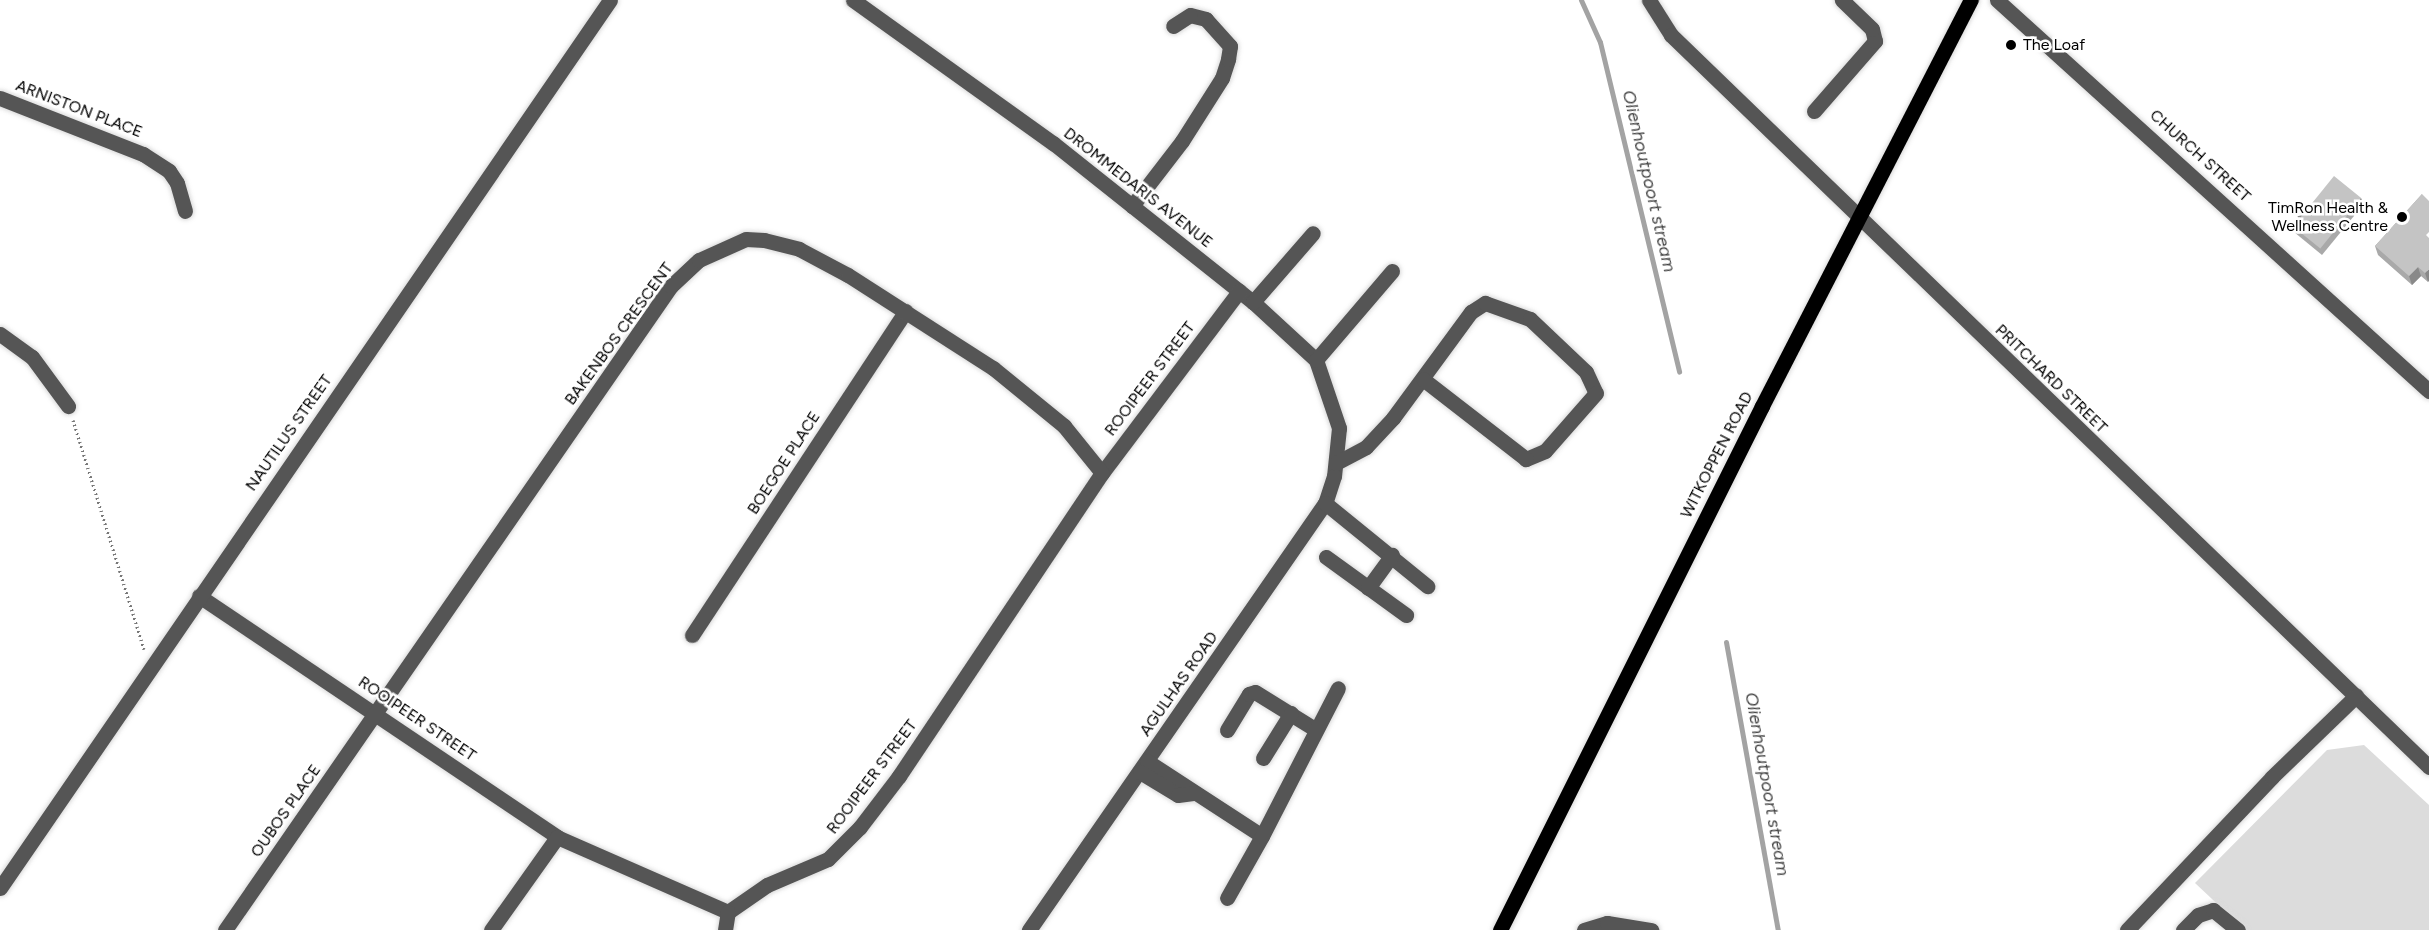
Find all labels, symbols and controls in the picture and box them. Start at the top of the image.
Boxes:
place label: The Loaf [2023,35,2085,55]
marker: The Loaf [2004,38,2018,52]
street label: ARNISTON PLACE [13,76,145,142]
water label: Olienhoutpoort stream [1618,88,1680,274]
street label: CHURCH STREET [2146,106,2254,206]
street label: DROMMEDARIS AVENUE [1060,124,1216,252]
place label: TimRon Health & Wellness Centre [2268,198,2388,236]
marker: TimRon Health & Wellness Centre [2393,208,2411,226]
street label: BAKENBOS CRESCENT [561,259,677,409]
street label: ROOIPEER STREET [1101,318,1199,440]
street label: PRITCHARD STREET [1991,321,2111,437]
street label: NAUTILUS STREET [242,371,336,495]
street label: WITKOPPEN ROAD [1677,389,1757,521]
street label: BOEGOE PLACE [744,408,824,518]
street label: AGULHAS ROAD [1136,628,1222,740]
street label: ROOIPEER STREET [355,673,479,765]
water label: Olienhoutpoort stream [1740,691,1794,877]
street label: ROOIPEER STREET [823,716,921,838]
street label: OUBOS PLACE [247,761,325,861]

